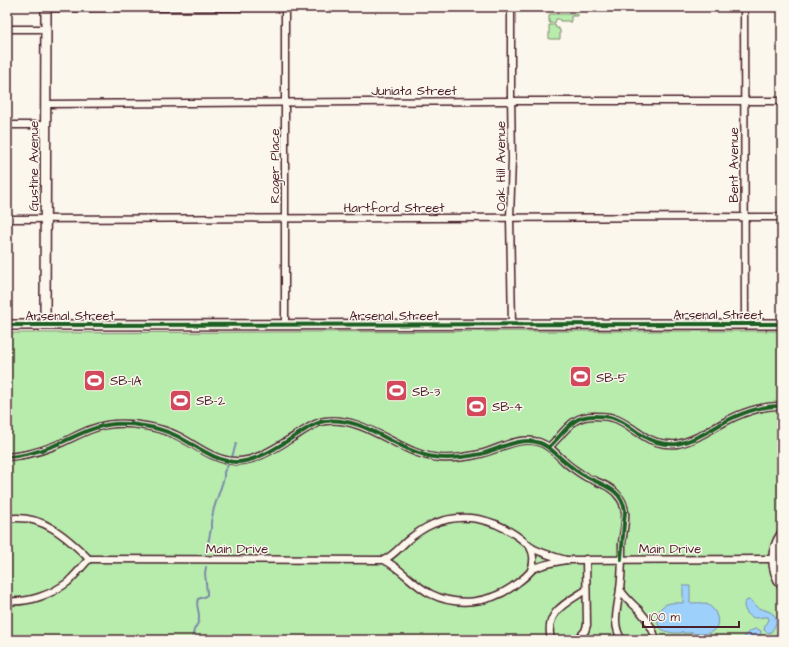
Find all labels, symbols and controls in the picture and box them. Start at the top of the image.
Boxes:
street label: Juniata Street [371,82,458,100]
street label: Gustine Avenue [25,121,43,211]
street label: Oak Hill Avenue [492,121,510,211]
street label: Bent Avenue [725,127,743,203]
street label: Roger Place [266,129,285,203]
street label: Hartford Street [343,199,445,217]
street label: Arsenal Street [673,306,764,324]
street label: Arsenal Street [25,307,116,325]
street label: Arsenal Street [349,307,440,325]
sports icon: SB-5 [568,364,594,390]
sports icon: SB-1A [82,367,108,393]
place label: SB-5 [596,369,627,387]
place label: SB-1A [110,372,142,390]
sports icon: SB-3 [383,378,409,404]
place label: SB-3 [412,383,441,401]
sports icon: SB-2 [168,387,194,413]
place label: SB-2 [196,392,226,410]
sports icon: SB-4 [463,393,489,419]
place label: SB-4 [492,398,523,416]
street label: Main Drive [206,540,268,558]
street label: Main Drive [639,540,701,558]
scale bar [643,603,739,629]
text: 100 m [649,609,680,626]

